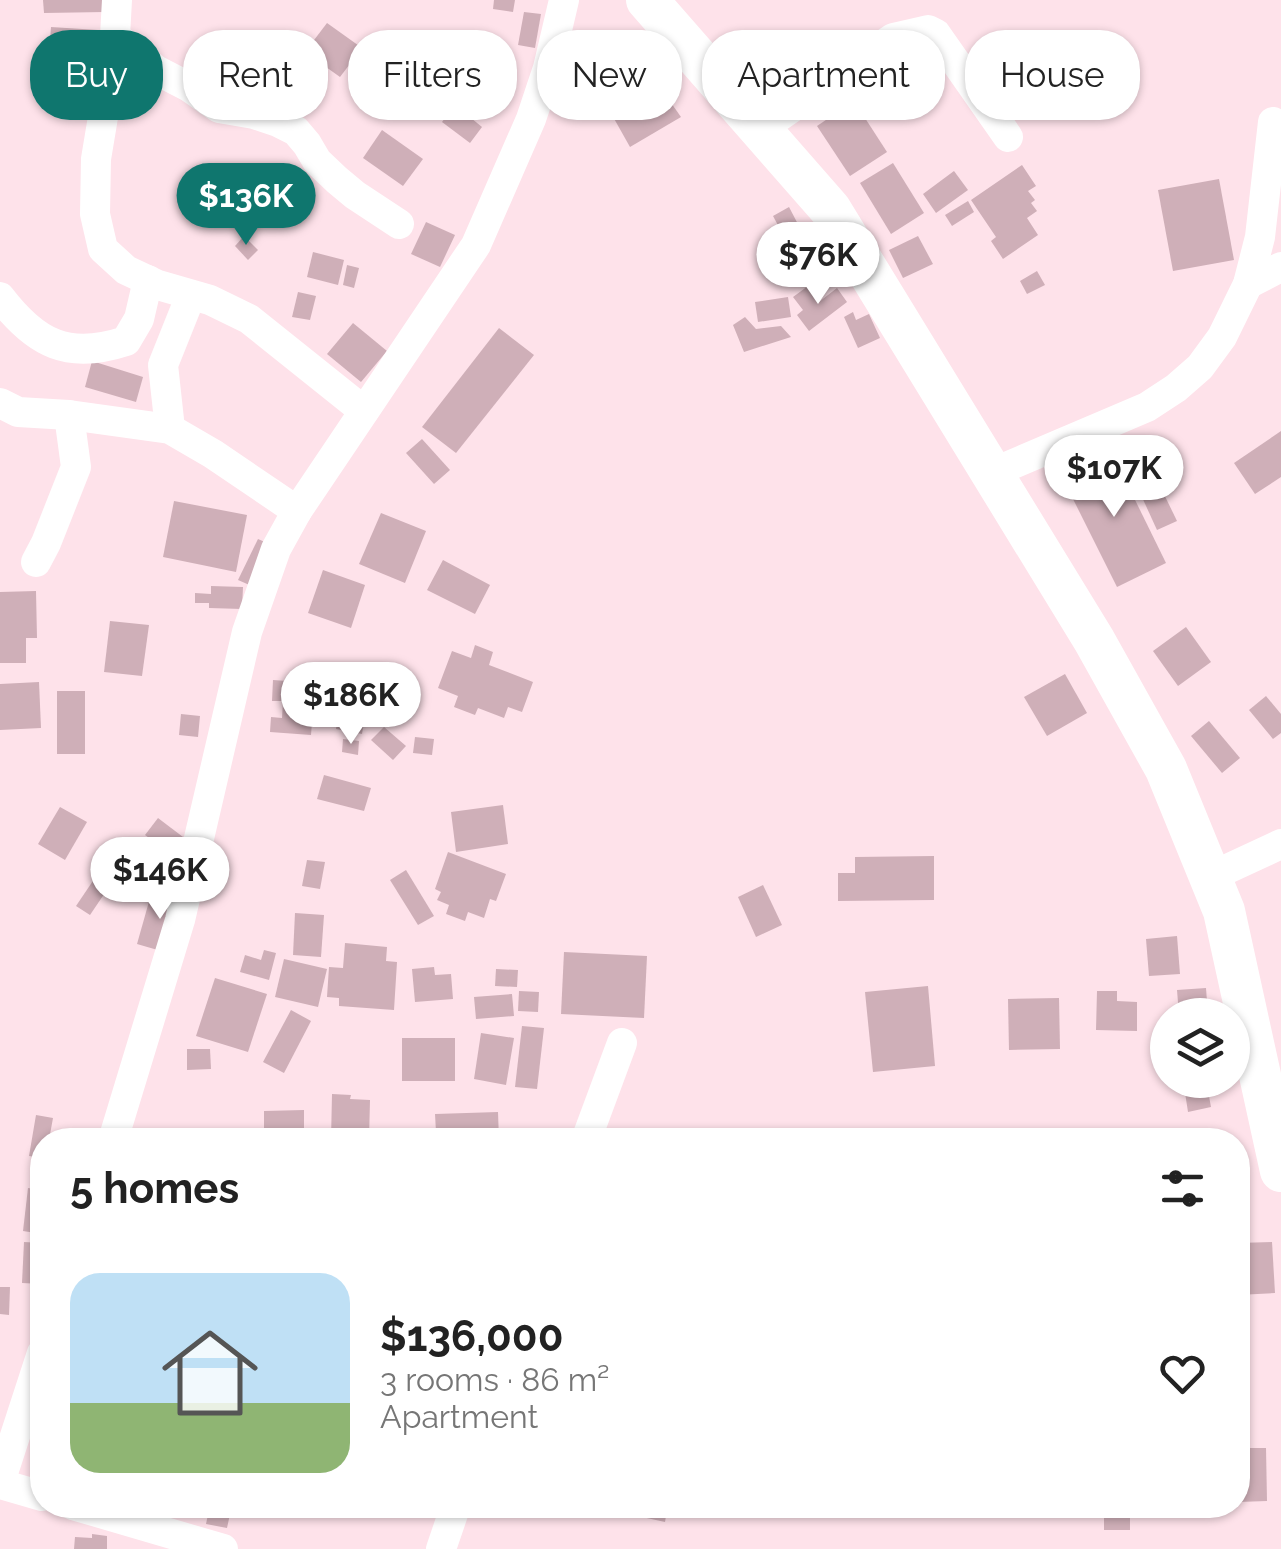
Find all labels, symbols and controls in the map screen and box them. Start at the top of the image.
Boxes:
chip: Buy [30,30,163,120]
chip: Rent [183,30,328,120]
chip: Filters [348,30,517,120]
chip: New [537,30,682,120]
chip: Apartment [702,30,945,120]
chip: House [965,30,1140,120]
pin: $136K [176,163,316,248]
text: $136K [199,177,293,214]
pin: $76K [759,222,877,307]
text: $76K [778,236,858,273]
pin: $107K [1044,435,1184,520]
text: $107K [1066,449,1162,486]
pin: $186K [281,662,421,747]
text: $186K [303,676,399,713]
pin: $146K [90,837,230,922]
text: $146K [112,851,208,888]
map controls [1150,998,1250,1098]
button: layers [1150,998,1250,1098]
icon: filters [1155,1161,1210,1216]
text: 5 homes [70,1164,239,1213]
text: $136,000 [380,1312,563,1361]
icon: home [150,1313,270,1433]
icon: heart [1155,1346,1210,1401]
text: 3 rooms · 86 m² [380,1361,610,1398]
text: Apartment [380,1398,538,1435]

